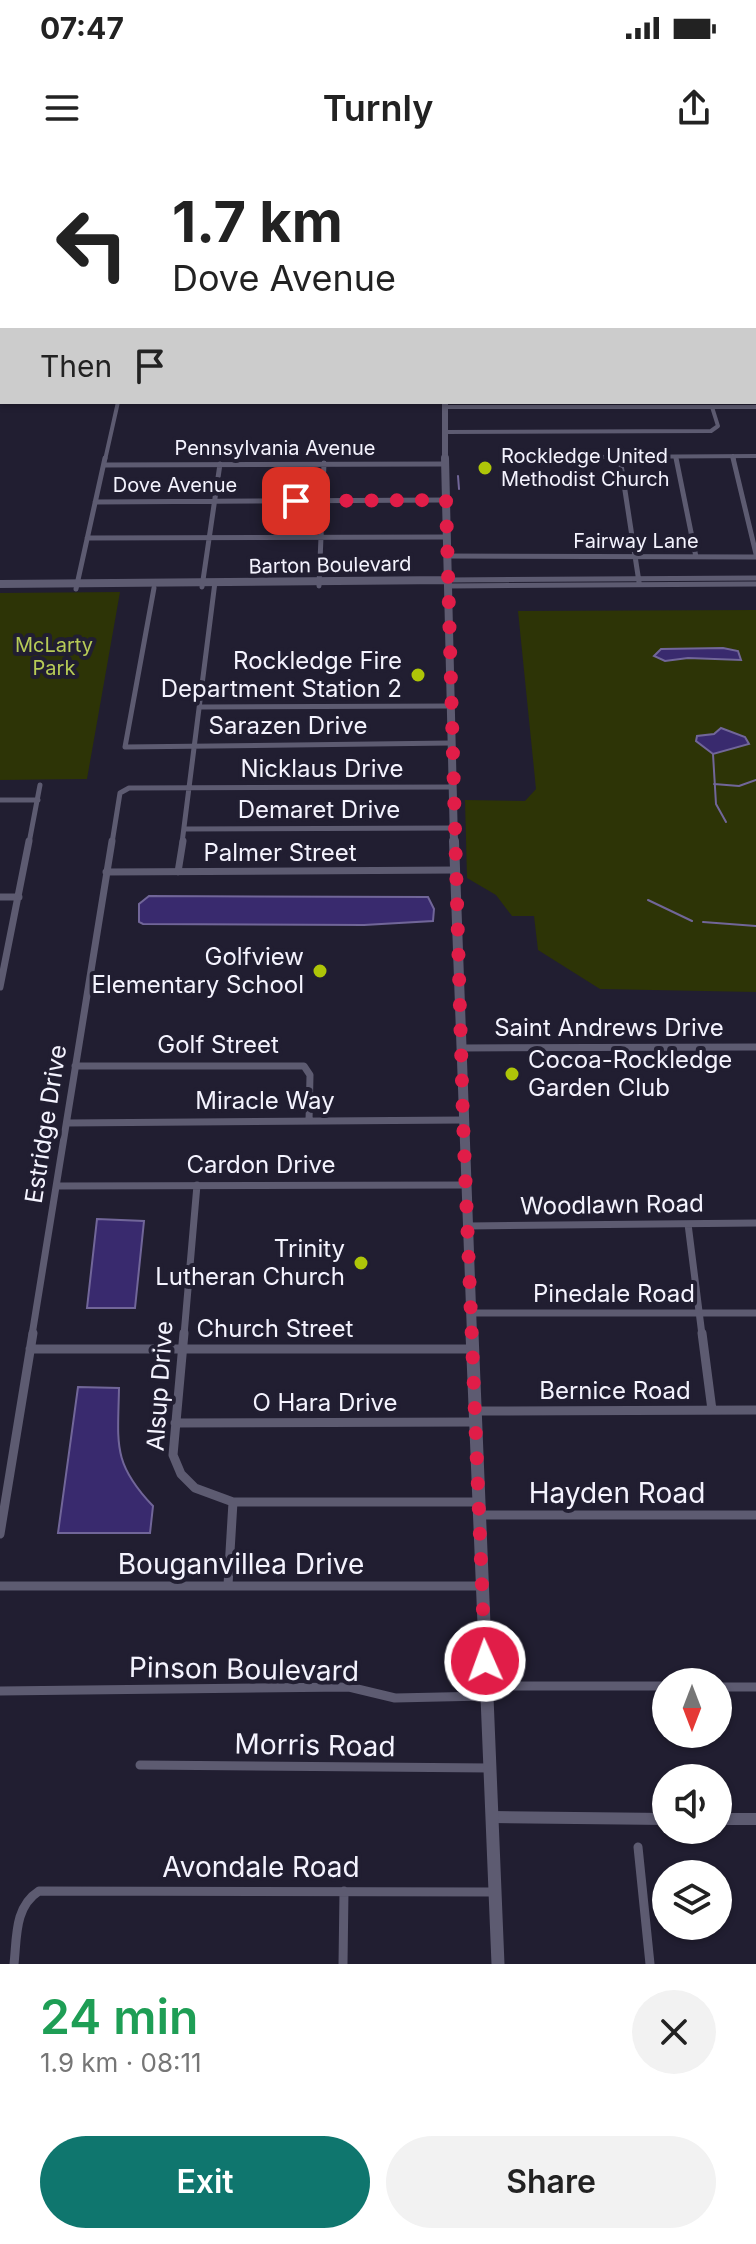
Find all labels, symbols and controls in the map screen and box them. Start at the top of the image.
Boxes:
text: 07:47 [40,10,124,46]
icon: menu [40,86,84,130]
text: Turnly [323,86,433,130]
icon: share [672,86,716,130]
text: 1.7 km [172,188,343,256]
icon: left [40,192,144,296]
text: Dove Avenue [172,256,396,300]
icon: arrive [128,344,172,388]
text: Then [40,348,112,384]
street label: Pennsylvania Avenue [175,436,375,460]
place label: Rockledge United Methodist Church [501,444,670,491]
marker: Rockledge United Methodist Church [476,459,494,477]
pin [262,467,330,535]
street label: Dove Avenue [113,473,237,497]
icon: arrive [274,479,318,523]
street label: Fairway Lane [573,529,699,553]
street label: Barton Boulevard [248,552,412,578]
park label: McLarty Park [15,633,93,680]
place label: Rockledge Fire Department Station 2 [161,646,402,703]
marker: Rockledge Fire Department Station 2 [409,666,427,684]
street label: Sarazen Drive [209,711,367,740]
street label: Nicklaus Drive [240,754,404,783]
street label: Demaret Drive [238,795,400,824]
street label: Palmer Street [203,838,357,867]
place label: Golfview Elementary School [92,942,304,999]
marker: Golfview Elementary School [311,962,329,980]
street label: Saint Andrews Drive [494,1013,724,1042]
street label: Golf Street [157,1030,279,1059]
street label: Estridge Drive [19,1043,72,1205]
place label: Cocoa-Rockledge Garden Club [528,1045,732,1102]
marker: Cocoa-Rockledge Garden Club [503,1065,521,1083]
street label: Miracle Way [195,1086,335,1115]
street label: Cardon Drive [186,1150,336,1179]
street label: Woodlawn Road [520,1188,704,1221]
place label: Trinity Lutheran Church [155,1234,345,1291]
marker: Trinity Lutheran Church [352,1254,370,1272]
street label: Pinedale Road [533,1279,695,1308]
street label: Church Street [197,1314,354,1343]
street label: Alsup Drive [140,1320,179,1452]
street label: Bernice Road [539,1376,691,1405]
street label: O Hara Drive [252,1388,398,1417]
street label: Hayden Road [529,1476,705,1510]
street label: Bouganvillea Drive [118,1547,364,1581]
position arrow [443,1619,527,1703]
street label: Pinson Boulevard [129,1650,359,1688]
north arrow [652,1668,732,1748]
map controls [652,1668,732,1940]
street label: Morris Road [234,1727,396,1763]
button: sound [652,1764,732,1844]
street label: Avondale Road [162,1850,360,1884]
button: layers [652,1860,732,1940]
text: 24 min [40,1987,198,2046]
button: close [632,1990,716,2074]
text: 1.9 km · 08:11 [40,2047,202,2078]
button: Exit [40,2136,370,2228]
button: Share [386,2136,716,2228]

